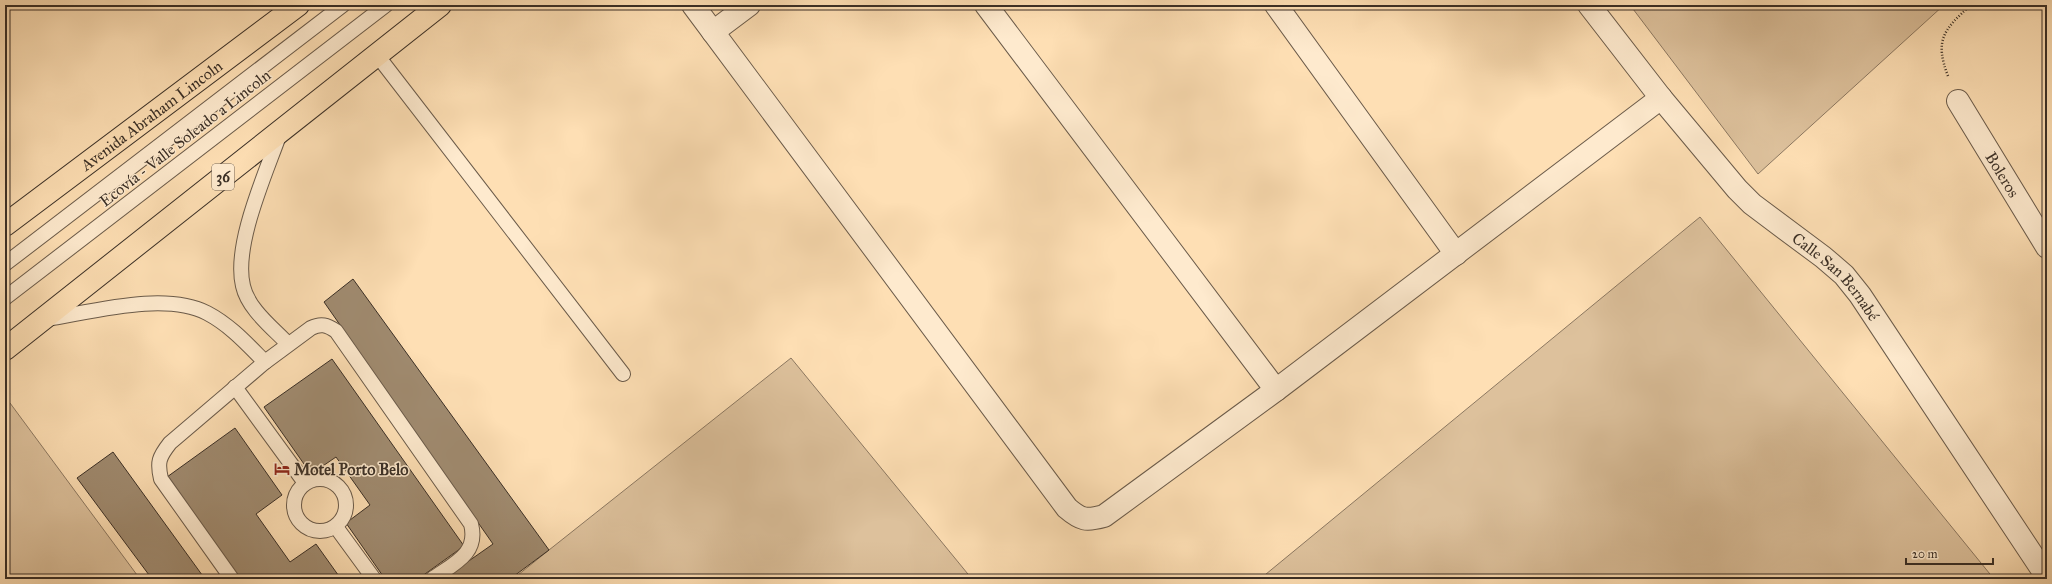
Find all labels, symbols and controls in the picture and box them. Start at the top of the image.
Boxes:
street label: Avenida Abraham Lincoln [76,56,226,175]
street label: Ecovía - Valle Soleado a Lincoln [96,65,274,211]
street label: Boleros [1982,148,2024,201]
road number: 36 [212,164,234,190]
street label: Calle San Bernabé [1789,228,1884,324]
hotel icon: Motel Porto Belo [273,460,291,478]
place label: Motel Porto Belo [294,460,408,479]
scale bar [1906,540,1993,566]
text: 20 m [1912,547,1938,561]

